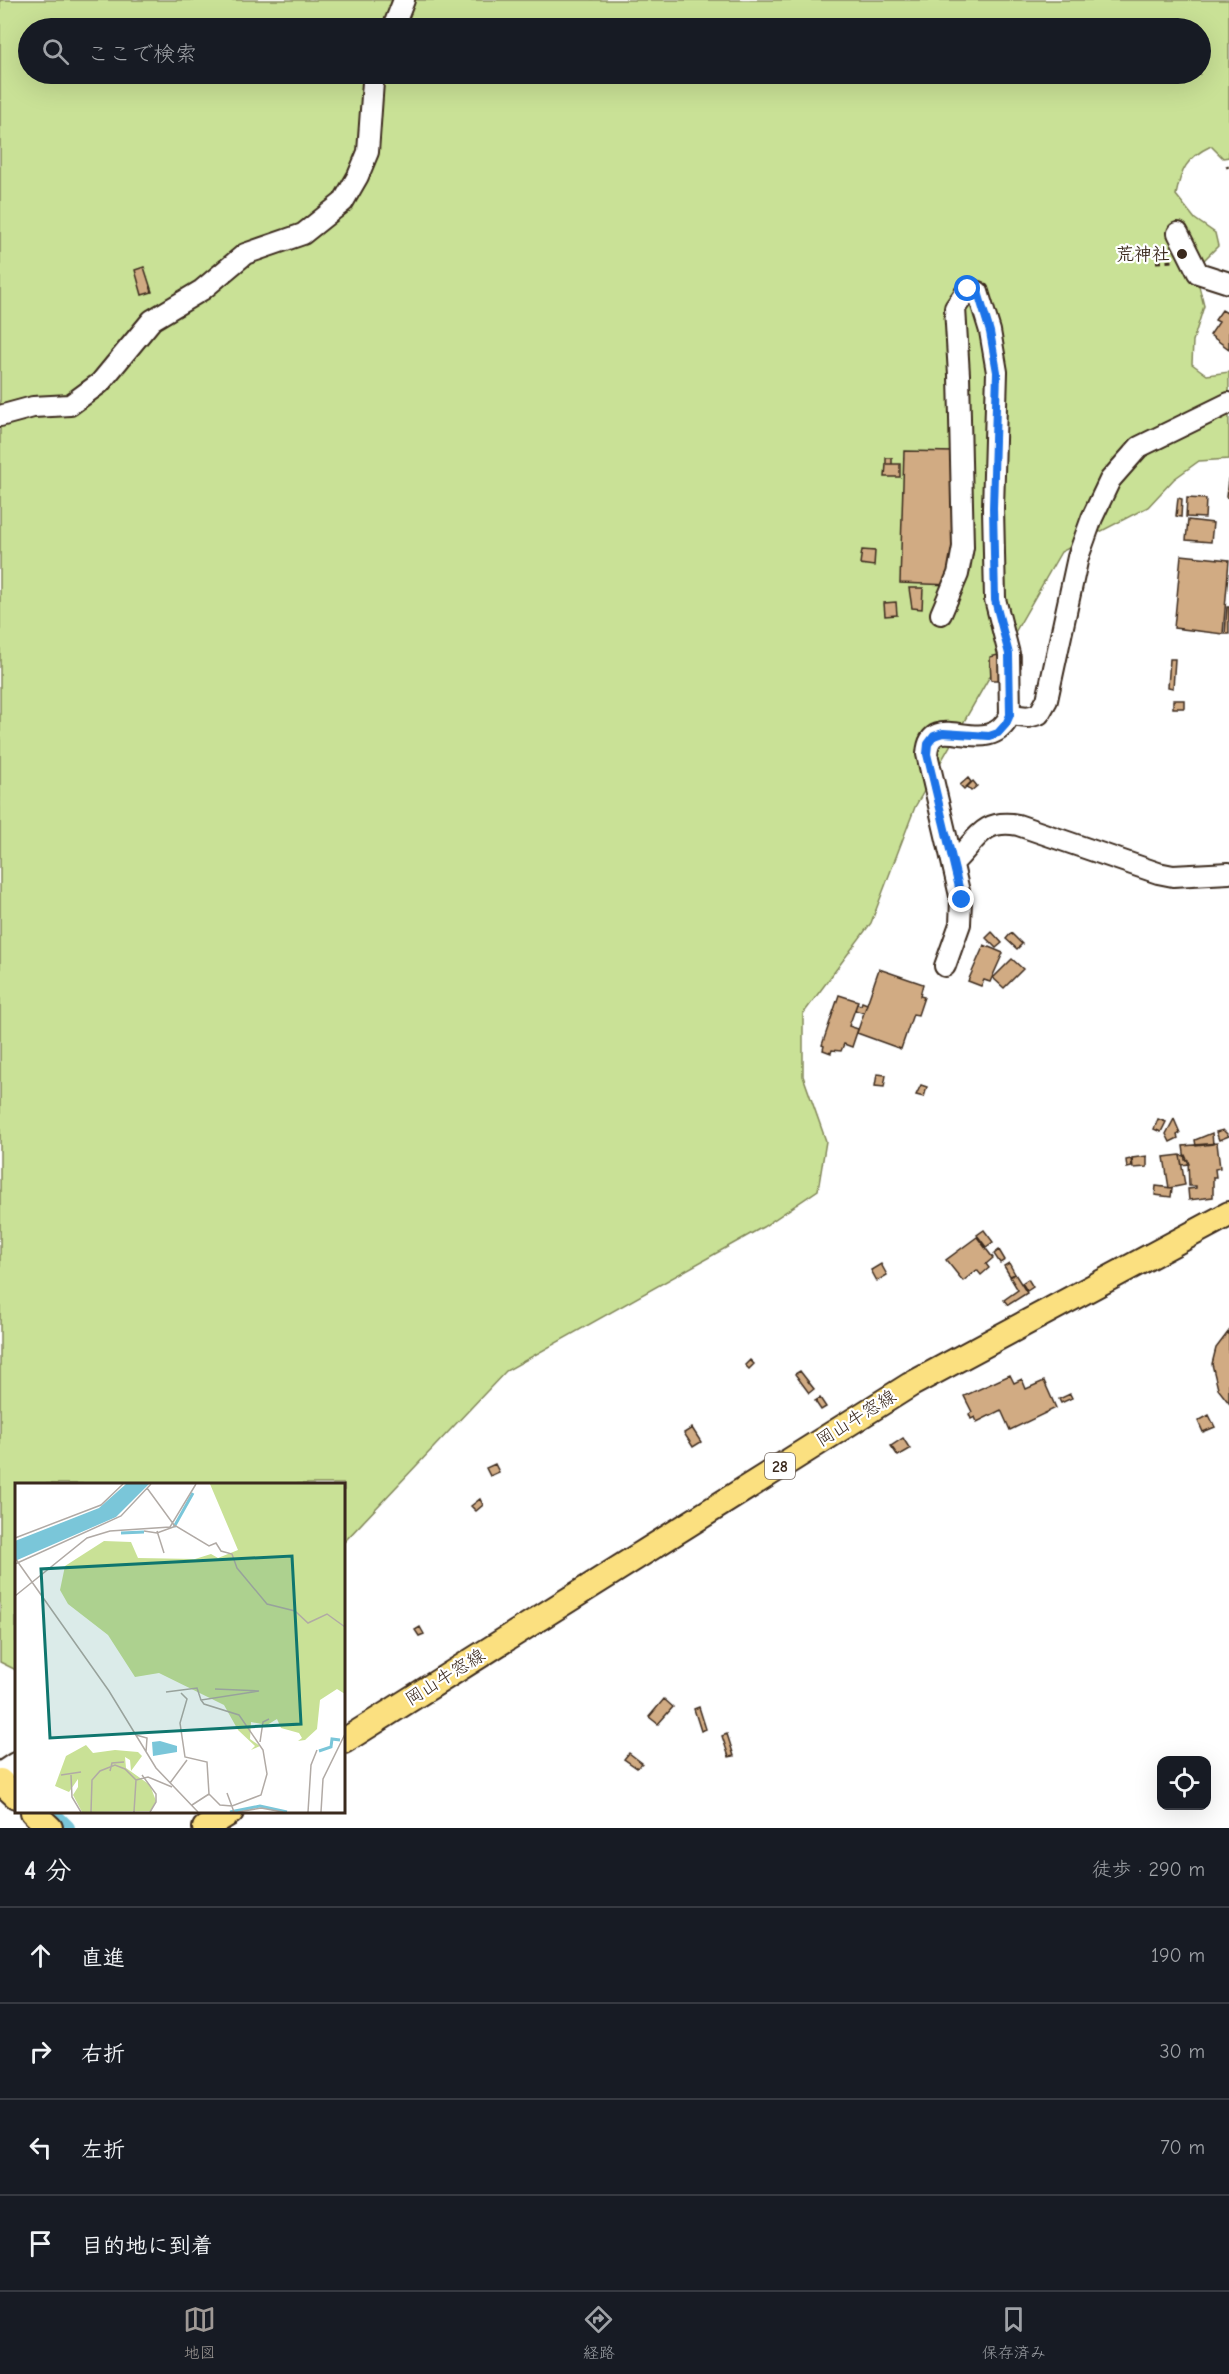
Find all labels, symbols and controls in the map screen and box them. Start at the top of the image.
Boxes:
search box [18,18,1211,84]
icon: search [39,35,72,68]
text: ここで検索 [87,41,197,67]
place label: 荒神社 [1116,244,1170,265]
marker: 荒神社 [1175,247,1189,261]
route start [954,275,980,301]
route end [948,886,974,912]
street label: 岡山牛窓線 [813,1386,900,1451]
road number: 28 [765,1453,795,1479]
inset map [15,1483,345,1813]
street label: 岡山牛窓線 [402,1645,489,1710]
map controls [1157,1756,1211,1810]
button: locate [1157,1756,1211,1810]
text: 4 分 [24,1856,71,1886]
text: 徒歩 · 290 m [1092,1858,1205,1881]
icon: ahead [24,1939,57,1972]
text: 190 m [1151,1944,1205,1967]
text: 直進 [81,1945,125,1971]
icon: right [24,2035,57,2068]
text: 30 m [1159,2040,1205,2063]
text: 右折 [81,2041,125,2067]
icon: left [24,2131,57,2164]
text: 70 m [1160,2136,1205,2159]
text: 左折 [81,2137,125,2163]
icon: arrive [24,2227,57,2260]
text: 目的地に到着 [81,2233,213,2259]
tab: 地図 [183,2303,216,2363]
tab: 経路 [582,2303,615,2363]
tab: 保存済み [982,2303,1046,2363]

